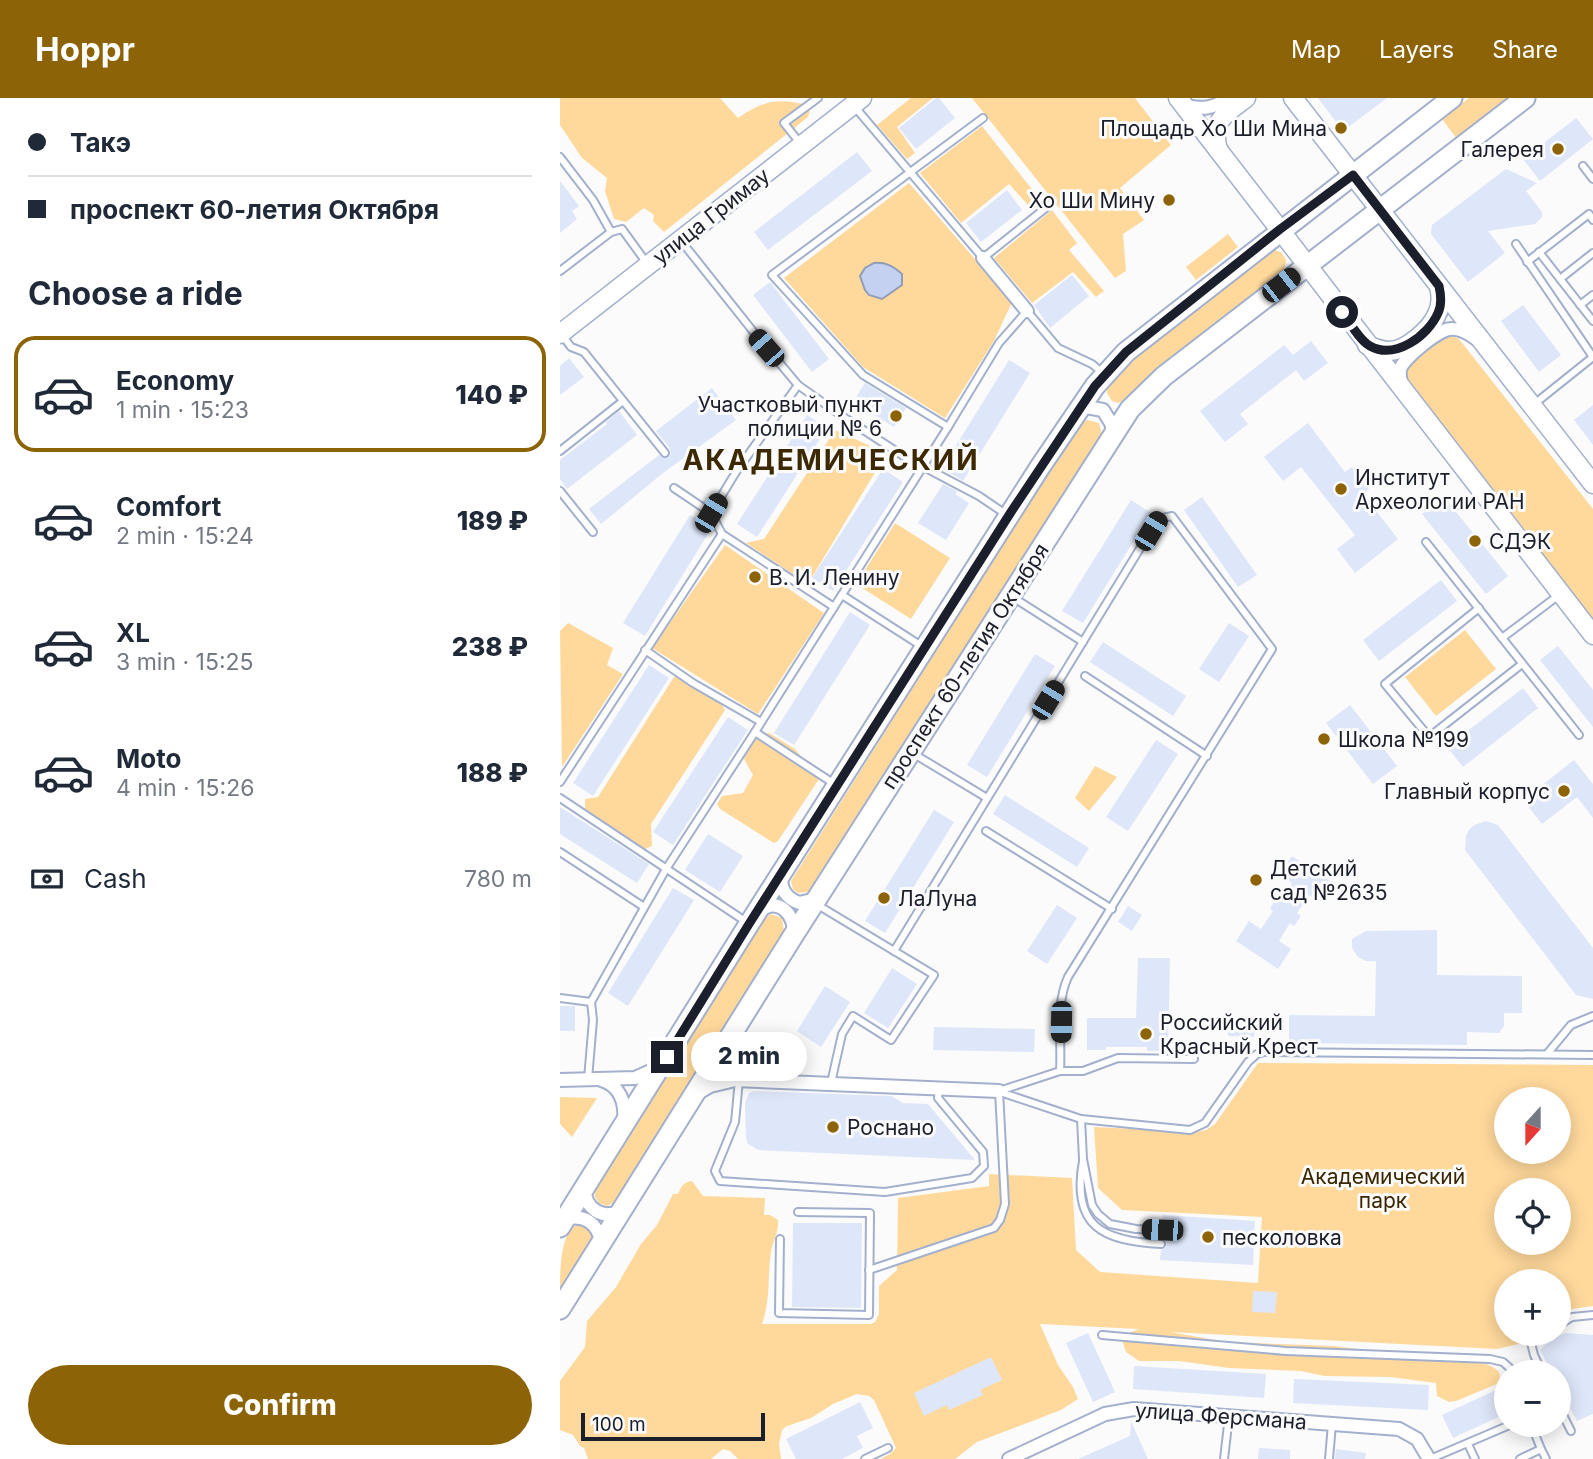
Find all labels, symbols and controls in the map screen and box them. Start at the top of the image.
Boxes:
text: Hoppr [35,29,135,69]
text: Map [1291,35,1341,64]
text: Layers [1379,35,1454,64]
text: Share [1492,35,1558,64]
place label: Площадь Хо Ши Мина [1100,116,1327,141]
marker: Площадь Хо Ши Мина [1333,120,1349,136]
text: Такэ [70,127,131,158]
place label: Галерея [1461,137,1544,162]
marker: Галерея [1550,141,1566,157]
street label: улица Гримау [648,163,775,269]
place label: Хо Ши Мину [1029,188,1155,213]
marker: Хо Ши Мину [1161,192,1177,208]
text: проспект 60-летия Октября [70,194,439,225]
car [1258,264,1305,306]
text: Choose a ride [28,274,243,313]
route start [1326,296,1358,328]
car [745,325,788,371]
icon: car [32,363,95,426]
text: Economy [116,365,234,396]
text: 140 ₽ [455,379,528,410]
place label: Участковый пункт полиции № 6 [698,392,882,441]
text: 1 min · 15:23 [116,396,249,424]
marker: Участковый пункт полиции № 6 [888,408,904,424]
district label: АКАДЕМИЧЕСКИЙ [682,442,980,477]
place label: Институт Археологии РАН [1355,465,1525,514]
marker: Институт Археологии РАН [1333,481,1349,497]
icon: car [32,489,95,552]
car [692,490,731,536]
text: Comfort [116,491,221,522]
text: 189 ₽ [457,505,528,536]
car [1132,508,1171,554]
text: 2 min · 15:24 [116,522,254,550]
place label: СДЭК [1489,529,1551,554]
marker: СДЭК [1467,533,1483,549]
street label: проспект 60-летия Октября [876,539,1054,793]
place label: В. И. Ленину [769,565,900,590]
marker: В. И. Ленину [747,569,763,585]
icon: car [32,615,95,678]
text: XL [116,617,150,648]
text: 238 ₽ [452,631,528,662]
text: 3 min · 15:25 [116,648,254,676]
car [1029,677,1068,723]
place label: Школа №199 [1338,727,1469,752]
marker: Школа №199 [1316,731,1332,747]
icon: car [32,741,95,804]
text: Moto [116,743,181,774]
text: 188 ₽ [457,757,528,788]
text: 4 min · 15:26 [116,774,254,802]
place label: Главный корпус [1384,779,1550,804]
marker: Главный корпус [1556,783,1572,799]
place label: Детский сад №2635 [1270,856,1388,905]
icon: cash [28,860,66,898]
text: Cash [84,863,147,894]
text: 780 m [464,865,532,893]
marker: Детский сад №2635 [1248,872,1264,888]
place label: ЛаЛуна [898,886,977,911]
marker: ЛаЛуна [876,890,892,906]
car [1051,1001,1072,1043]
place label: Российский Красный Крест [1160,1010,1318,1059]
marker: Российский Красный Крест [1138,1026,1154,1042]
callout: 2 min [692,1032,807,1082]
route end [651,1041,683,1073]
text: 2 min [718,1042,780,1070]
north arrow [1494,1087,1572,1164]
map controls [1494,1087,1571,1437]
place label: Роснано [847,1115,934,1140]
marker: Роснано [825,1119,841,1135]
park label: Академический парк [1301,1164,1465,1213]
button: locate [1494,1178,1571,1255]
car [1141,1219,1184,1241]
place label: песколовка [1222,1225,1342,1250]
marker: песколовка [1200,1229,1216,1245]
button: + [1494,1269,1571,1346]
button: − [1494,1360,1571,1437]
button: Confirm [28,1365,532,1445]
street label: улица Ферсмана [1134,1398,1308,1434]
scale bar [581,1410,765,1442]
text: 100 m [592,1413,646,1436]

